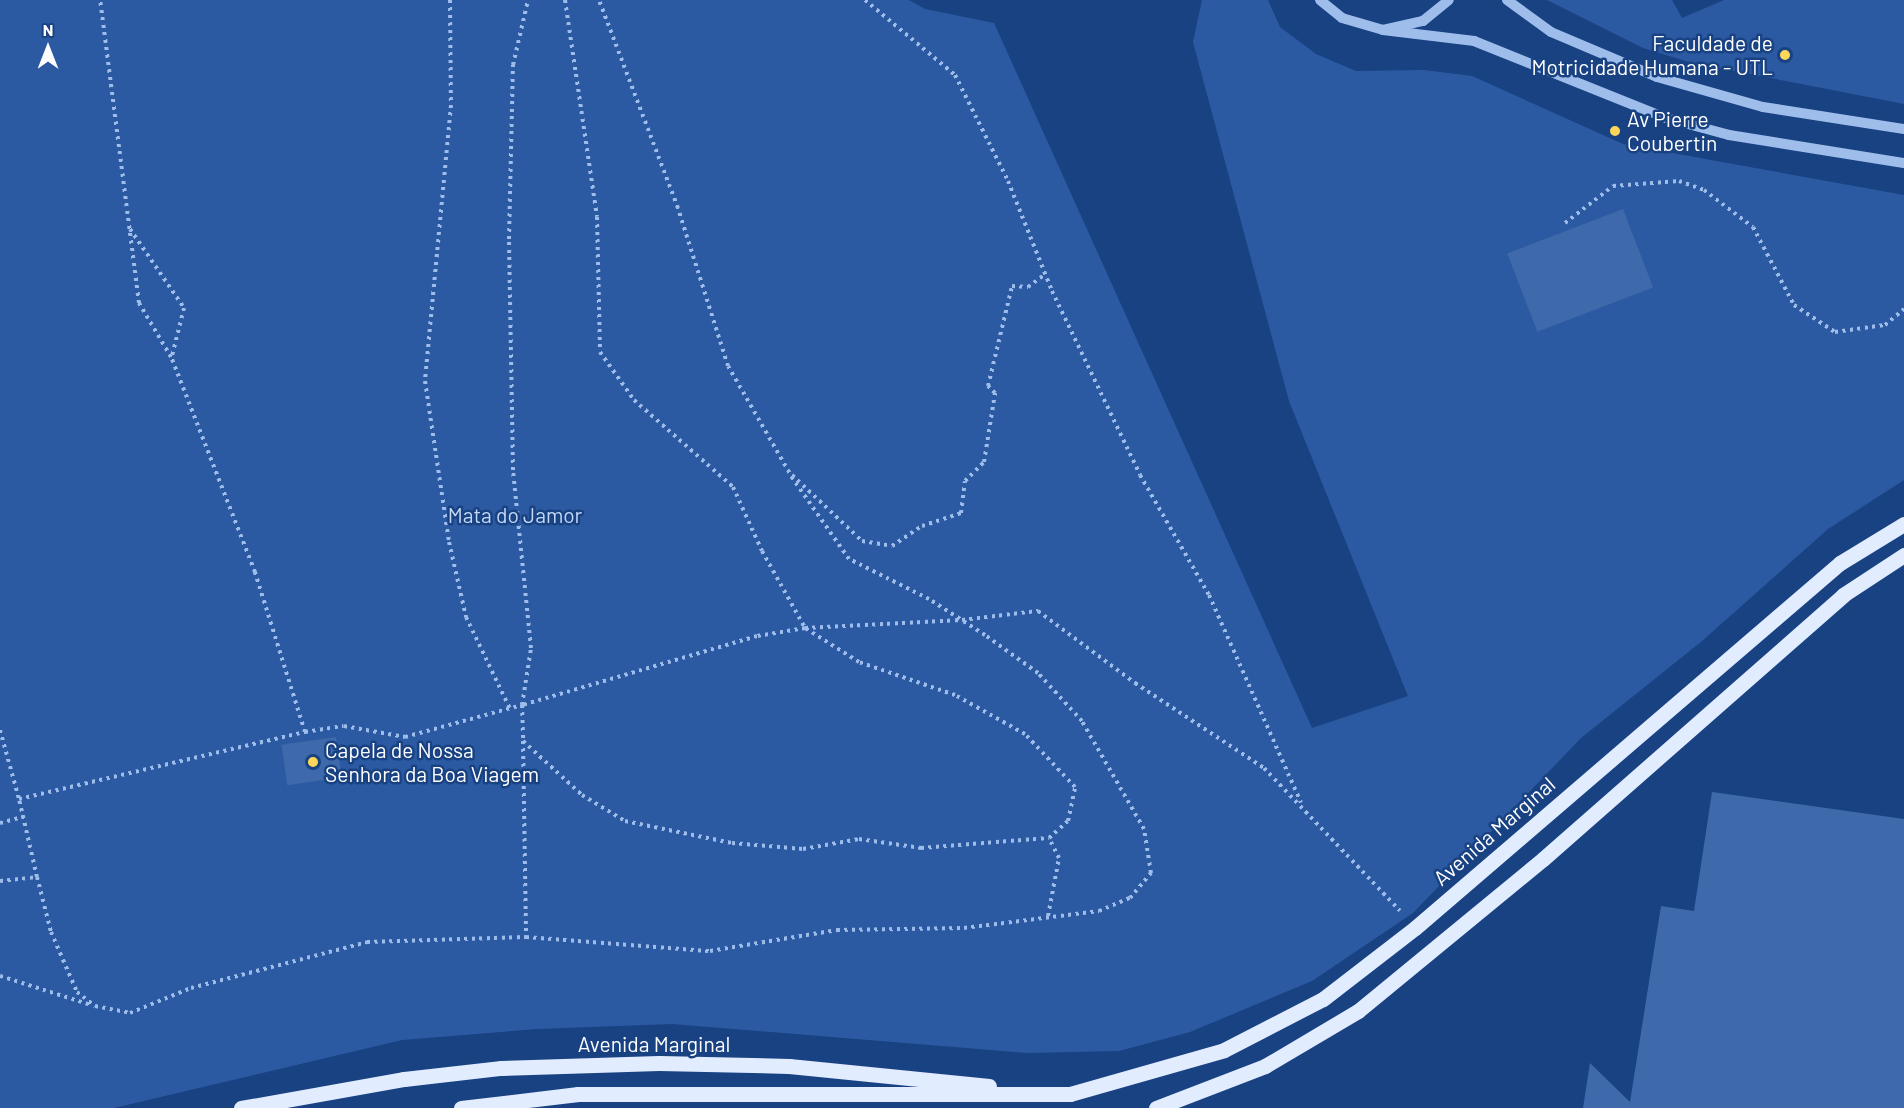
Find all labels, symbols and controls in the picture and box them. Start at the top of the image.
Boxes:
north arrow [18,18,78,78]
text: N [43,20,53,39]
place label: Faculdade de Motricidade Humana - UTL [1531,30,1773,80]
marker: Faculdade de Motricidade Humana - UTL [1778,48,1792,62]
place label: Av Pierre Coubertin [1627,106,1717,156]
marker: Av Pierre Coubertin [1608,124,1622,138]
park label: Mata do Jamor [448,502,582,528]
place label: Capela de Nossa Senhora da Boa Viagem [325,737,539,787]
marker: Capela de Nossa Senhora da Boa Viagem [306,755,320,769]
street label: Avenida Marginal [1428,771,1560,891]
street label: Avenida Marginal [578,1031,730,1057]

